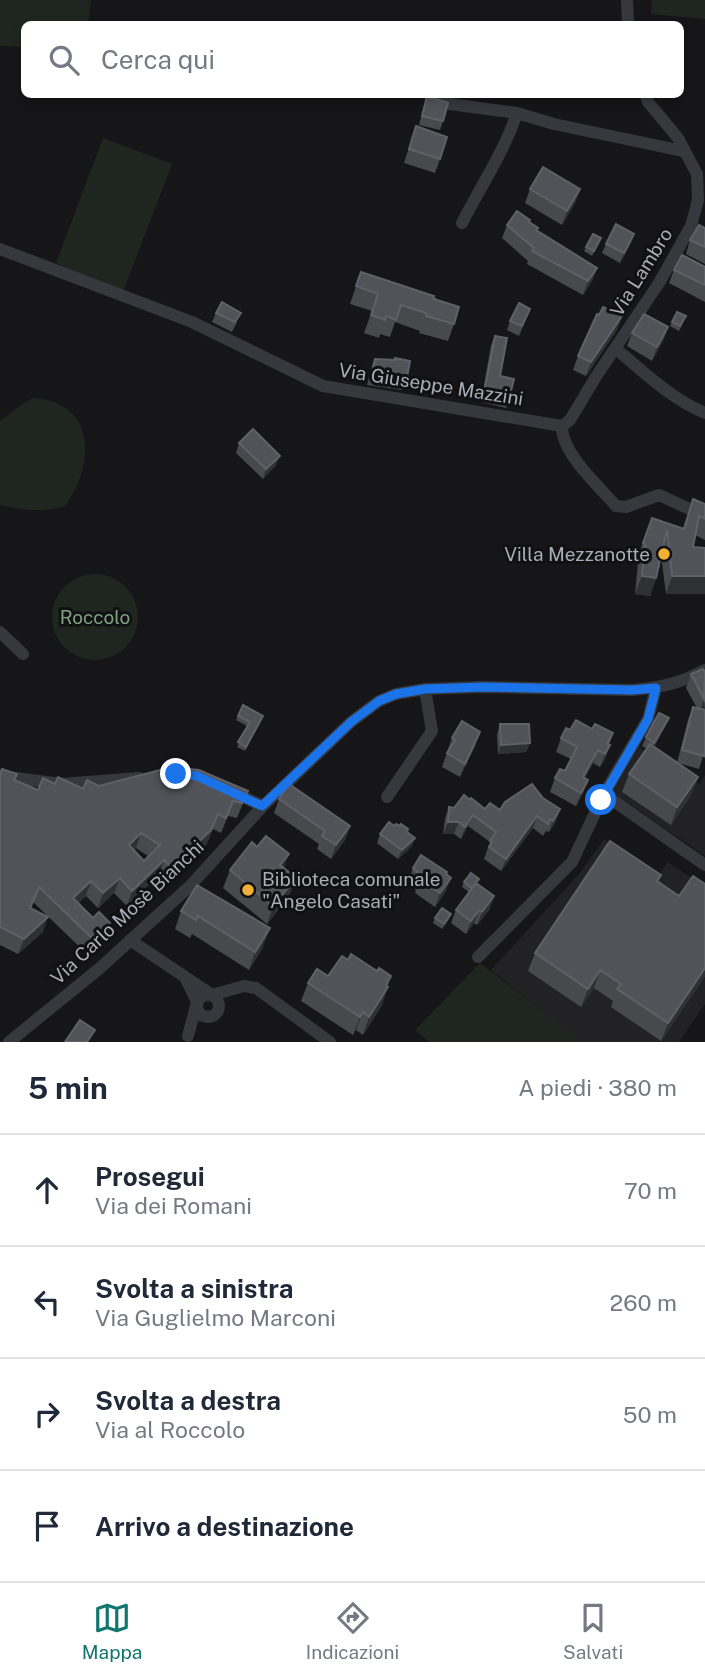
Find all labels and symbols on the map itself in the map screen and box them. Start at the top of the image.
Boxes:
street label: Via Lambro [605,224,677,320]
street label: Via Giuseppe Mazzini [337,359,525,409]
place label: Villa Mezzanotte [504,543,650,565]
marker: Villa Mezzanotte [656,546,672,562]
park label: Roccolo [60,606,130,628]
route end [160,758,191,789]
route start [585,784,616,815]
street label: Via Carlo Mosè Bianchi [46,835,208,989]
place label: Biblioteca comunale "Angelo Casati" [262,868,441,912]
marker: Biblioteca comunale "Angelo Casati" [240,882,256,898]

